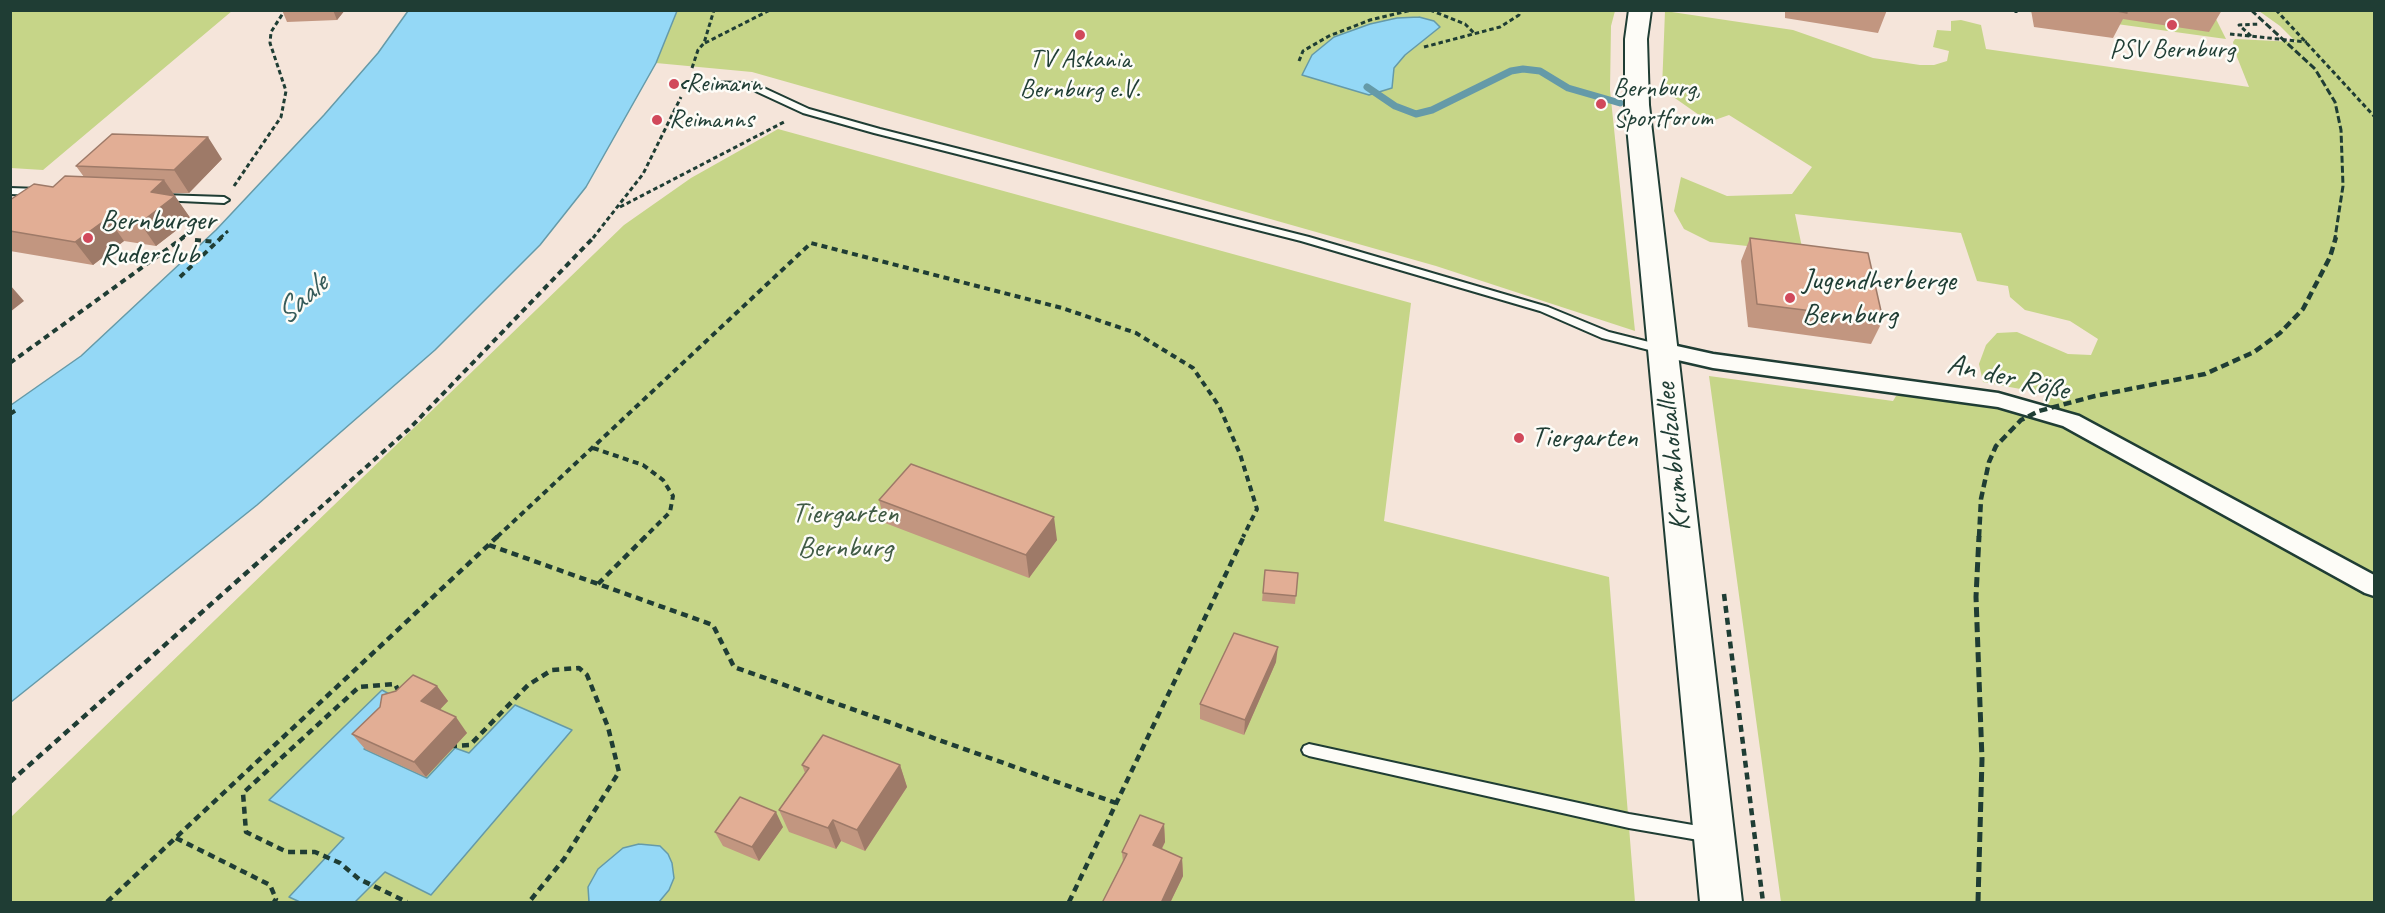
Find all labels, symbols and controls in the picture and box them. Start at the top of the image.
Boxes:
marker: PSV Bernburg [2165,18,2179,32]
marker: TV Askania Bernburg e.V. [1073,28,1087,42]
place label: PSV Bernburg [2109,34,2235,66]
place label: TV Askania Bernburg e.V. [1020,44,1140,106]
place label: Reimann [686,68,762,100]
place label: Bernburg, Sportforum [1613,73,1713,134]
marker: Reimann [667,77,681,91]
marker: Bernburg, Sportforum [1594,97,1608,111]
place label: Reimanns [669,104,753,136]
marker: Reimanns [650,113,664,127]
place label: Bernburger Ruderclub [100,203,216,274]
marker: Bernburger Ruderclub [81,231,95,245]
place label: Jugendherberge Bernburg [1802,263,1956,334]
water label: Saale [268,266,336,334]
marker: Jugendherberge Bernburg [1783,291,1797,305]
street label: An der Röße [1944,347,2072,409]
street label: Krumbholzallee [1648,381,1700,533]
place label: Tiergarten [1531,420,1638,456]
marker: Tiergarten [1512,431,1526,445]
park label: Tiergarten Bernburg [792,496,898,566]

